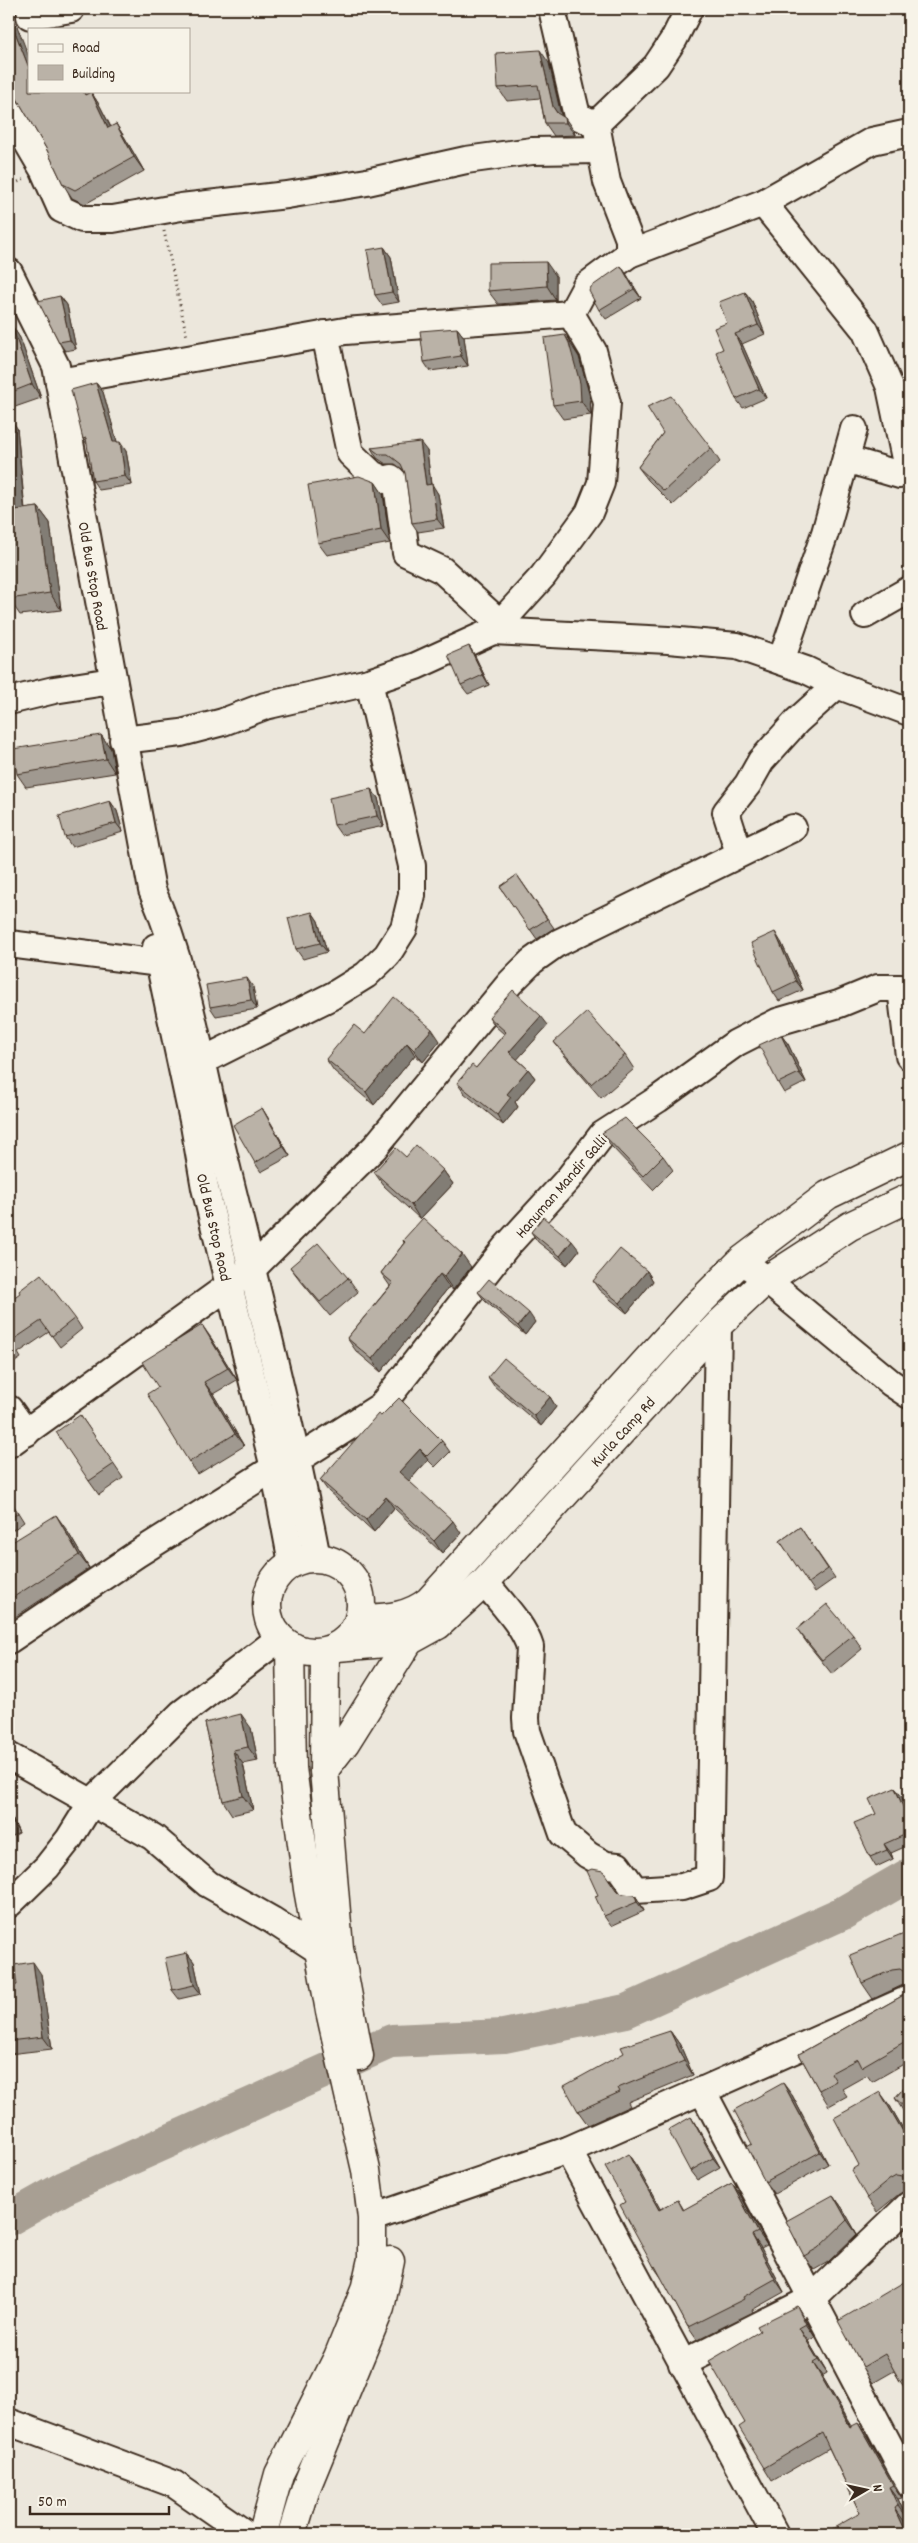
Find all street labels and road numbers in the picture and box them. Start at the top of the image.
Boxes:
street label: Old Bus Stop Road [71,520,112,633]
street label: Hanuman Mandir Galli [511,1131,613,1244]
street label: Old Bus Stop Road [189,1171,236,1284]
street label: Kurla Camp Rd [586,1392,662,1473]

